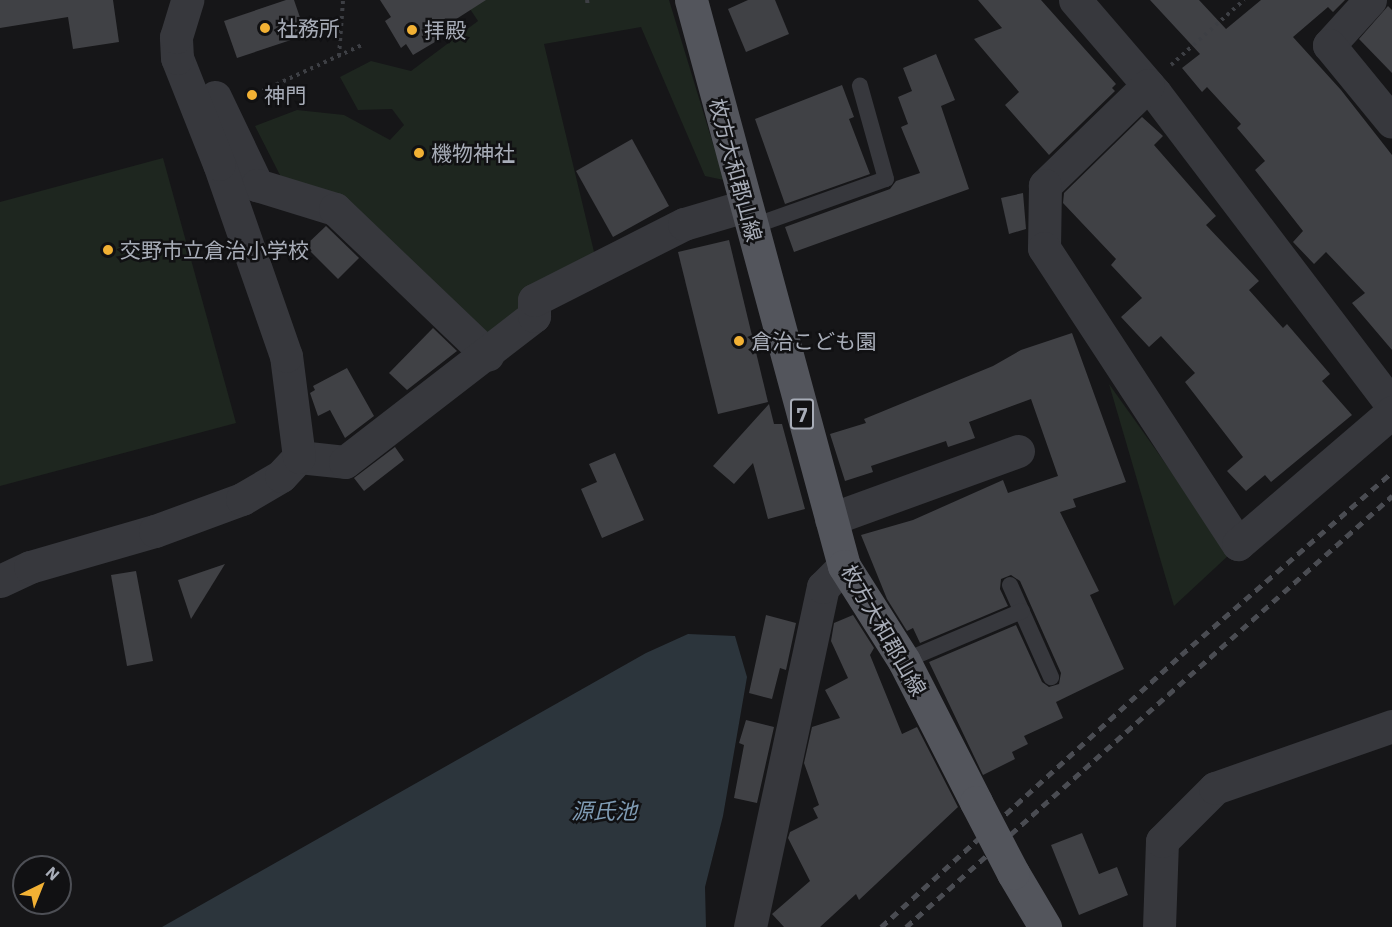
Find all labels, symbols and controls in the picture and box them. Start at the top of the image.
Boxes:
place label: 社務所 [277,15,340,41]
place label: 拝殿 [424,17,466,43]
marker: 社務所 [258,21,272,35]
marker: 拝殿 [405,23,419,37]
place label: 神門 [264,82,306,108]
marker: 神門 [245,88,259,102]
street label: 枚方大和郡山線 [705,96,767,244]
place label: 機物神社 [431,140,515,166]
marker: 機物神社 [412,146,426,160]
place label: 交野市立倉治小学校 [120,237,309,263]
marker: 交野市立倉治小学校 [101,243,115,257]
place label: 倉治こども園 [751,328,877,354]
marker: 倉治こども園 [732,334,746,348]
road number: 7 [790,397,814,431]
street label: 枚方大和郡山線 [836,560,932,700]
water label: 源氏池 [571,798,637,824]
north arrow [12,855,72,915]
text: N [42,862,64,885]

